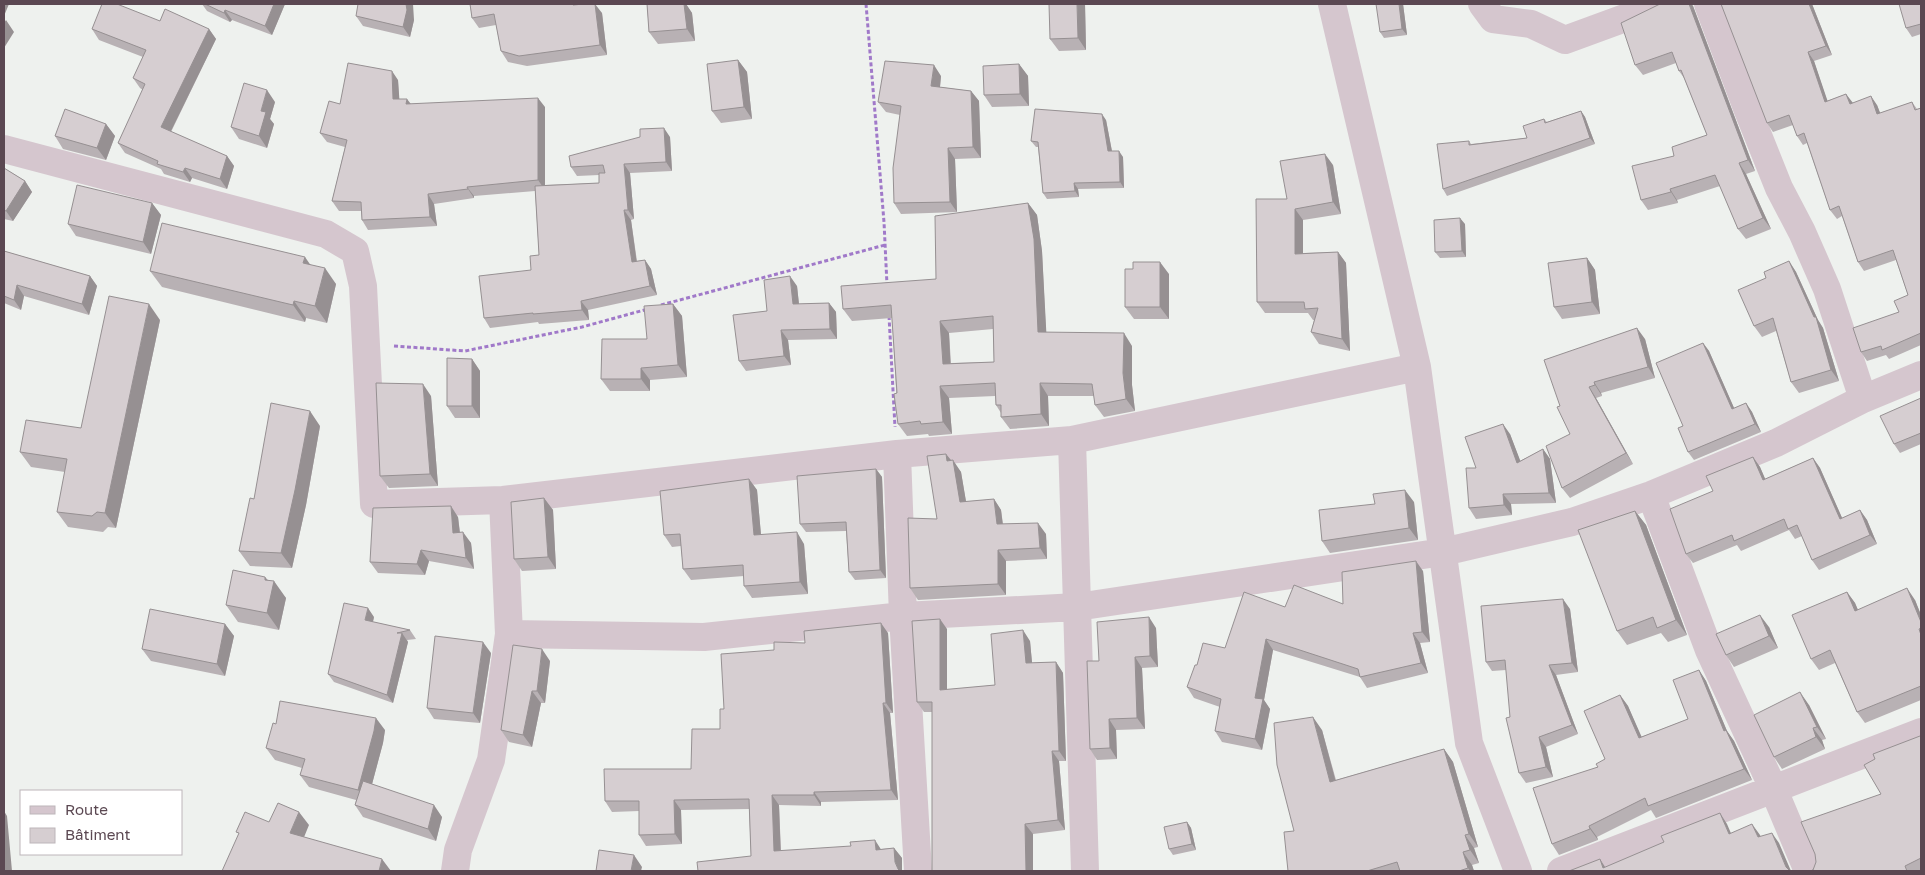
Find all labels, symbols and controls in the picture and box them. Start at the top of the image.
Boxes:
legend [20,790,182,855]
text: Route [65,800,108,818]
text: Bâtiment [65,825,130,843]

